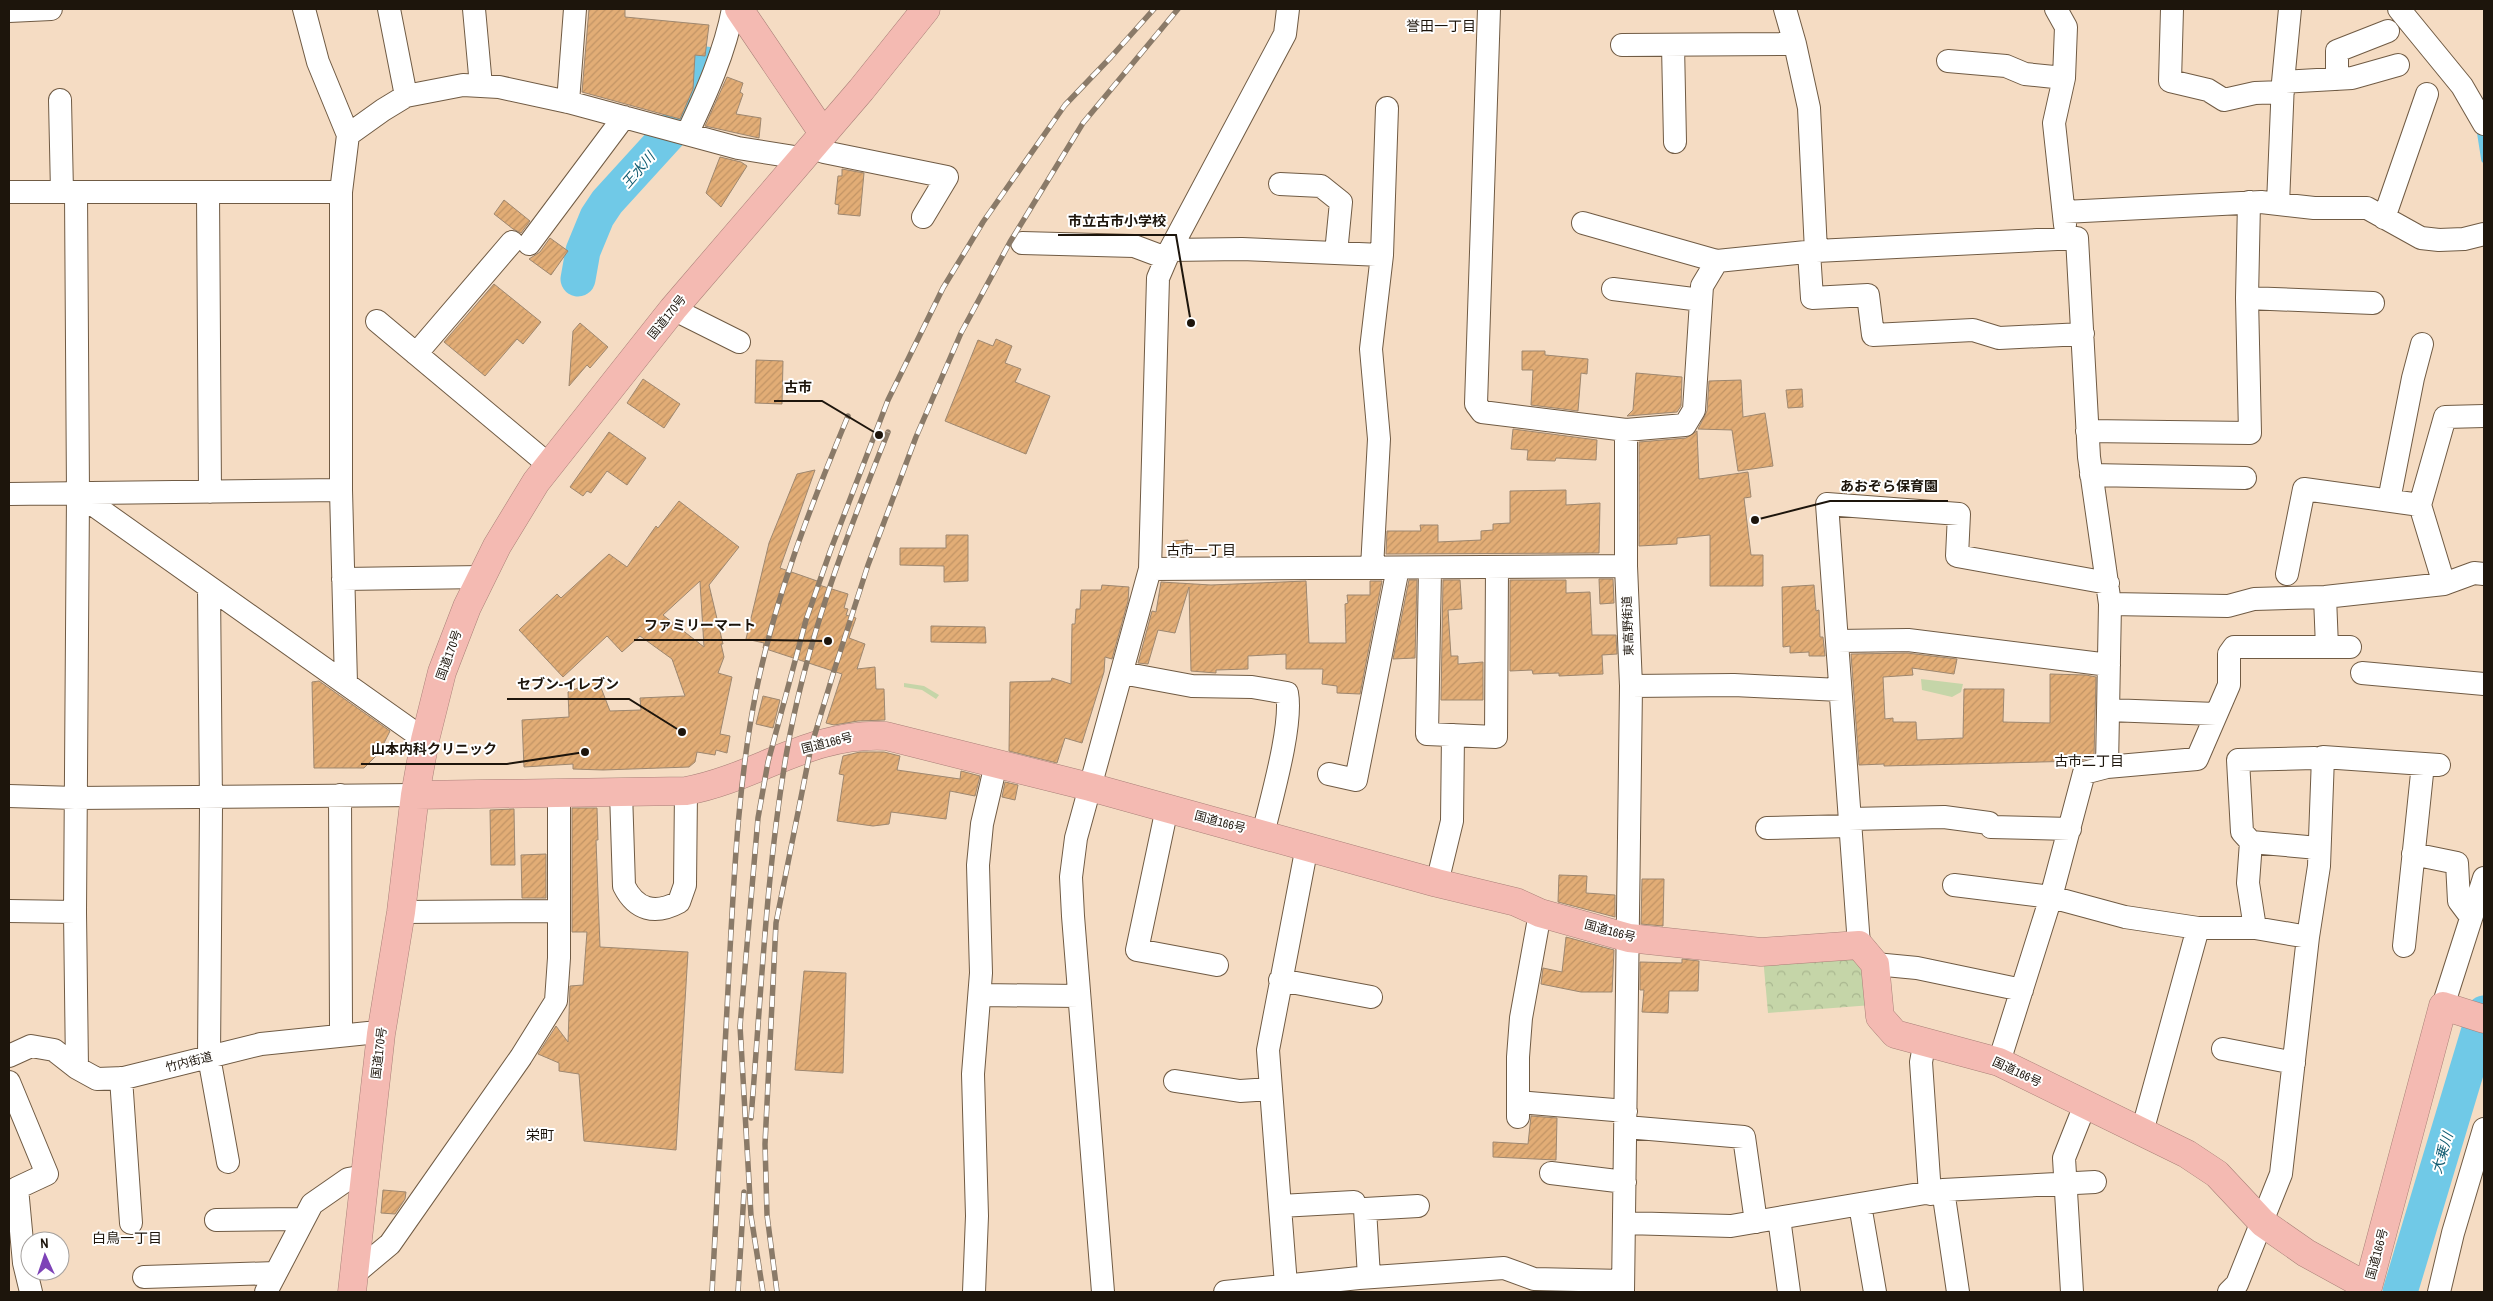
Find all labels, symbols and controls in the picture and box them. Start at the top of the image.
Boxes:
district label: 誉田一丁目 [1406,17,1476,35]
water label: 王水川 [617,147,660,192]
callout: 市立古市小学校 [1058,206,1176,235]
text: 市立古市小学校 [1068,212,1166,230]
street label: 国道170号 [644,292,690,342]
callout: 古市 [774,372,822,401]
text: 古市 [784,378,812,396]
callout: あおぞら保育園 [1830,472,1948,501]
text: あおぞら保育園 [1840,477,1938,495]
district label: 古市一丁目 [1166,541,1236,559]
street label: 東高野街道 [1619,596,1637,656]
callout: ファミリーマート [634,611,766,640]
text: ファミリーマート [644,616,756,634]
street label: 国道170号 [433,628,465,682]
callout: セブン-イレブン [507,670,629,699]
text: セブン-イレブン [517,675,619,693]
street label: 国道166号 [800,729,854,757]
callout: 山本内科クリニック [361,735,507,764]
text: 山本内科クリニック [371,740,497,758]
district label: 古市二丁目 [2054,752,2124,770]
street label: 国道166号 [1193,807,1247,837]
street label: 国道166号 [1583,916,1637,946]
street label: 国道170号 [368,1026,390,1080]
street label: 竹内街道 [164,1048,214,1076]
street label: 国道166号 [1990,1054,2044,1090]
district label: 栄町 [526,1126,554,1144]
water label: 大乗川 [2427,1128,2457,1176]
street label: 国道166号 [2362,1227,2392,1281]
district label: 白鳥一丁目 [92,1229,162,1247]
north arrow [20,1231,70,1281]
text: N [40,1234,49,1252]

